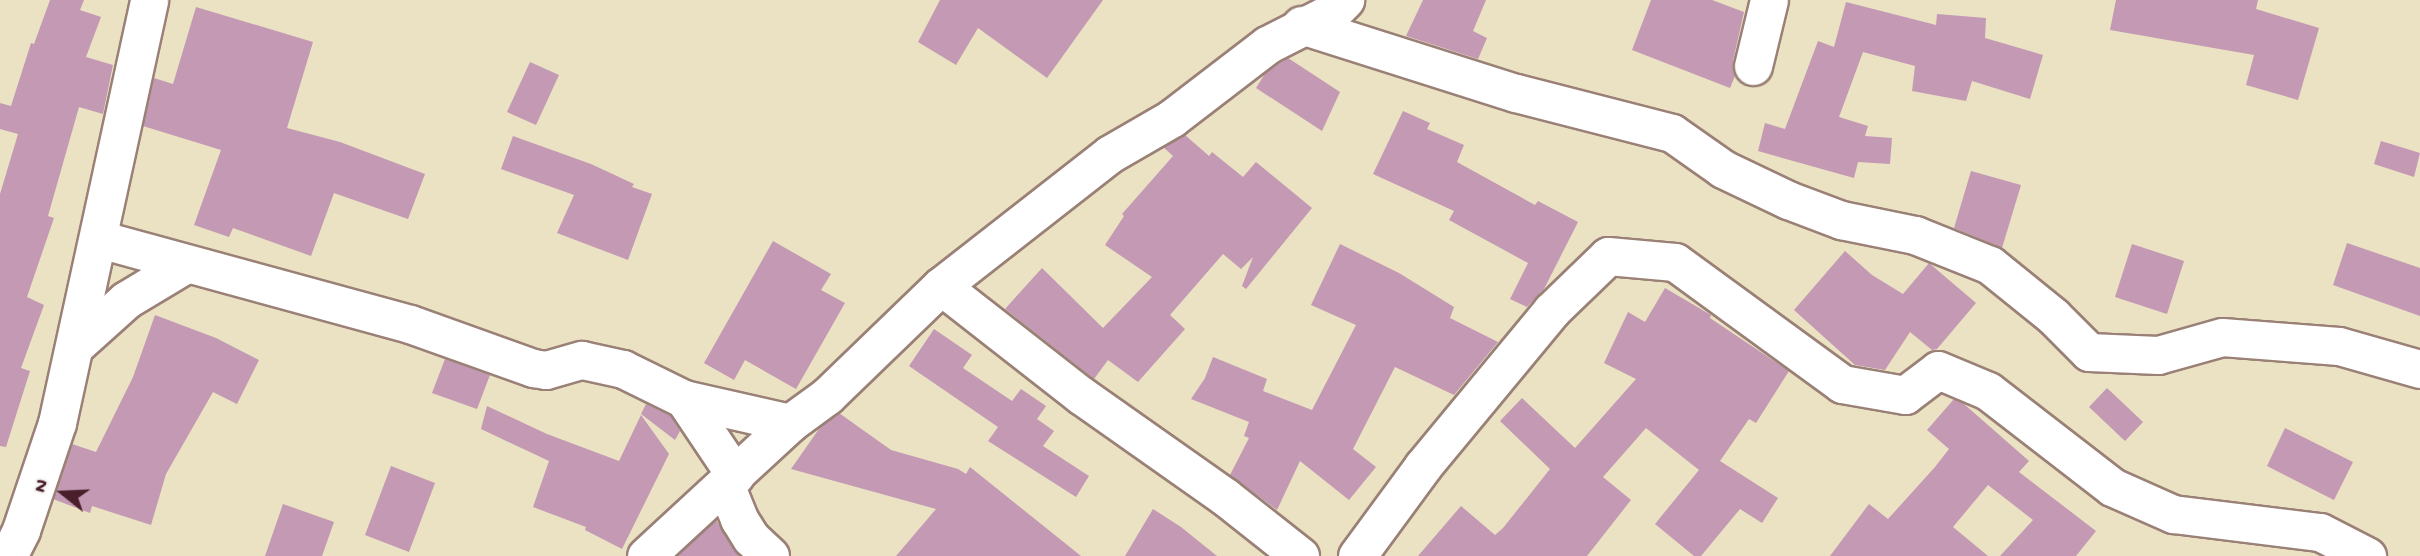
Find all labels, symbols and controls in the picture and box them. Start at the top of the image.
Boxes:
north arrow [28,458,98,528]
text: N [30,477,55,496]

